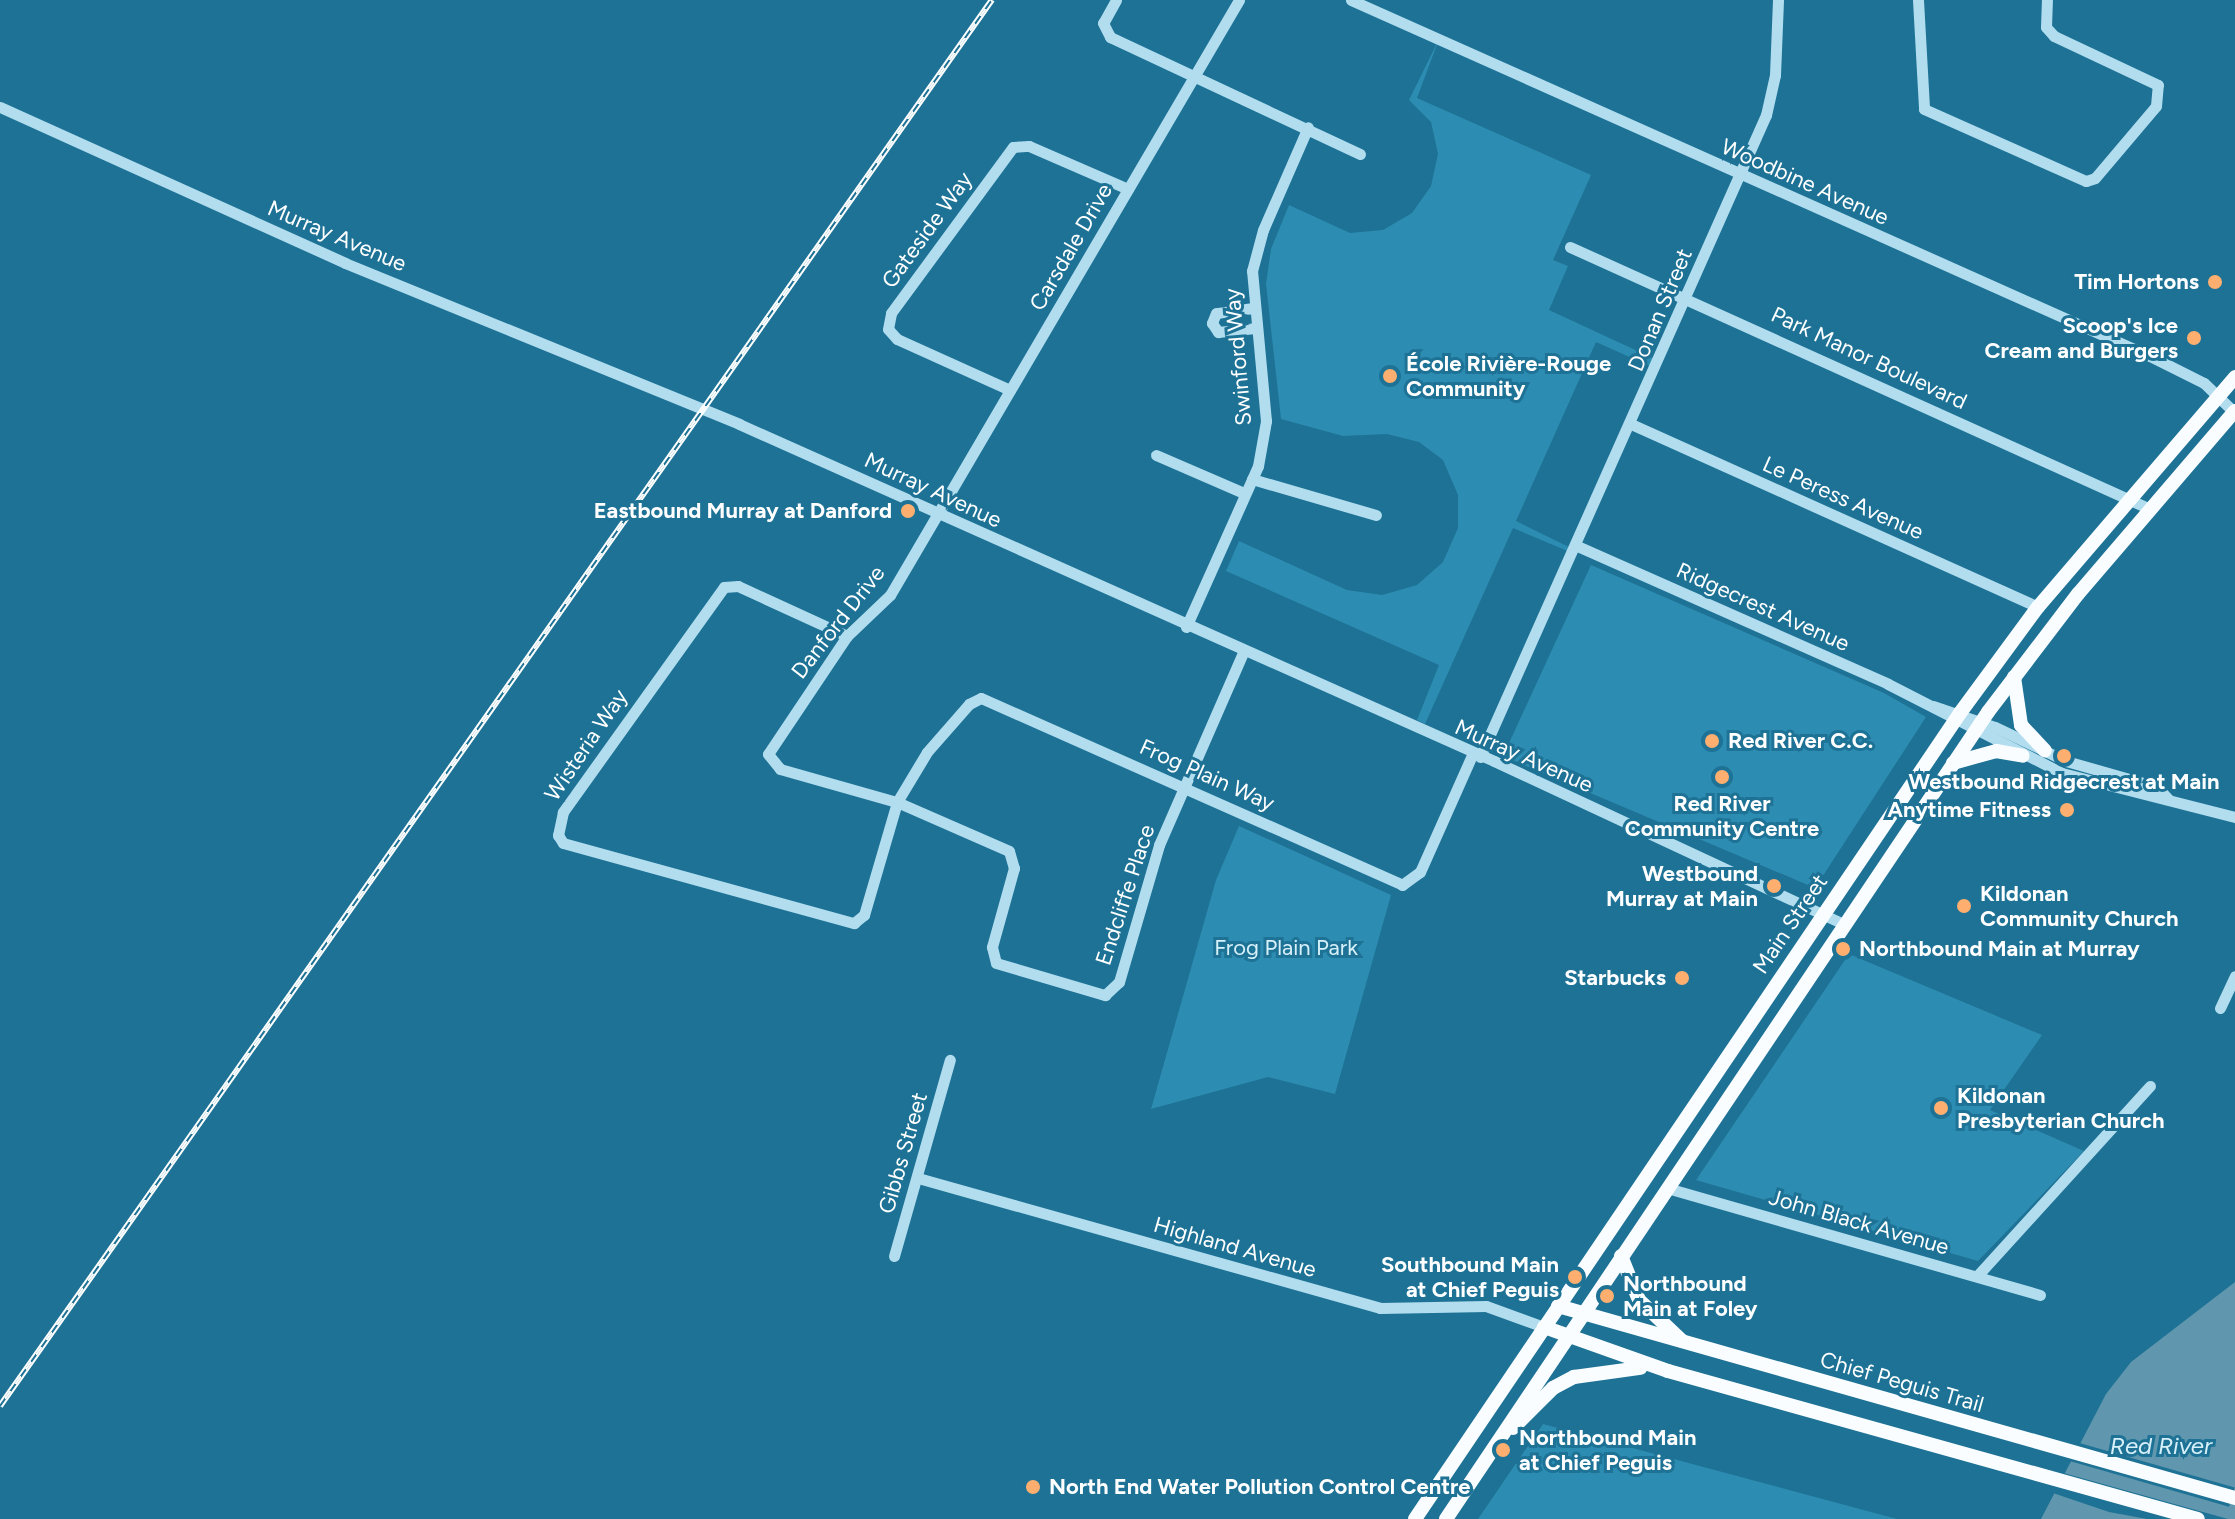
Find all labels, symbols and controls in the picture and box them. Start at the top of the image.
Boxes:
street label: Woodbine Avenue [1717,133,1893,231]
street label: Gateside Way [876,167,978,293]
street label: Carsdale Drive [1024,179,1118,315]
street label: Murray Avenue [264,195,410,277]
street label: Donan Street [1622,245,1698,375]
place label: Tim Hortons [2074,269,2199,295]
marker: Tim Hortons [2206,273,2224,291]
street label: Swinford Way [1219,287,1257,427]
street label: Park Manor Boulevard [1767,301,1971,415]
place label: Scoop's Ice Cream and Burgers [1985,312,2178,364]
marker: Scoop's Ice Cream and Burgers [2185,329,2203,347]
place label: École Rivière-Rouge Community [1406,350,1611,402]
marker: École Rivière-Rouge Community [1381,367,1399,385]
street label: Murray Avenue [860,447,1006,533]
street label: Le Peress Avenue [1759,451,1927,545]
place label: Eastbound Murray at Danford [594,498,892,524]
marker: Eastbound Murray at Danford [899,502,917,520]
street label: Ridgecrest Avenue [1672,557,1854,657]
street label: Danford Drive [786,560,890,684]
street label: Wisteria Way [539,684,633,806]
street label: Murray Avenue [1451,714,1597,798]
place label: Red River C.C. [1728,728,1873,754]
marker: Red River C.C. [1703,732,1721,750]
street label: Frog Plain Way [1136,734,1278,816]
marker: Westbound Ridgecrest at Main [2055,747,2073,765]
marker: Red River Community Centre [1713,768,1731,786]
place label: Westbound Ridgecrest at Main [1908,769,2220,795]
place label: Red River Community Centre [1625,790,1819,842]
place label: Anytime Fitness [1887,797,2051,823]
marker: Anytime Fitness [2058,801,2076,819]
street label: Endcliffe Place [1090,821,1160,969]
place label: Westbound Murray at Main [1606,860,1758,912]
street label: Main Street [1747,869,1833,979]
marker: Westbound Murray at Main [1765,877,1783,895]
place label: Kildonan Community Church [1980,880,2178,932]
marker: Kildonan Community Church [1955,897,1973,915]
park label: Frog Plain Park [1214,935,1358,961]
place label: Northbound Main at Murray [1859,936,2140,962]
marker: Northbound Main at Murray [1834,940,1852,958]
place label: Starbucks [1564,965,1666,991]
marker: Starbucks [1673,969,1691,987]
place label: Kildonan Presbyterian Church [1957,1082,2165,1134]
street label: Gibbs Street [873,1089,933,1217]
marker: Kildonan Presbyterian Church [1932,1099,1950,1117]
street label: John Black Avenue [1766,1184,1952,1260]
street label: Highland Avenue [1151,1211,1319,1283]
place label: Southbound Main at Chief Peguis [1381,1251,1559,1302]
marker: Southbound Main at Chief Peguis [1566,1268,1584,1286]
place label: Northbound Main at Foley [1623,1270,1757,1322]
marker: Northbound Main at Foley [1598,1287,1616,1305]
street label: Chief Peguis Trail [1817,1346,1987,1418]
place label: Northbound Main at Chief Peguis [1519,1424,1697,1476]
water label: Red River [2110,1432,2212,1460]
marker: Northbound Main at Chief Peguis [1494,1441,1512,1459]
place label: North End Water Pollution Control Centre [1049,1474,1471,1500]
marker: North End Water Pollution Control Centre [1024,1478,1042,1496]

